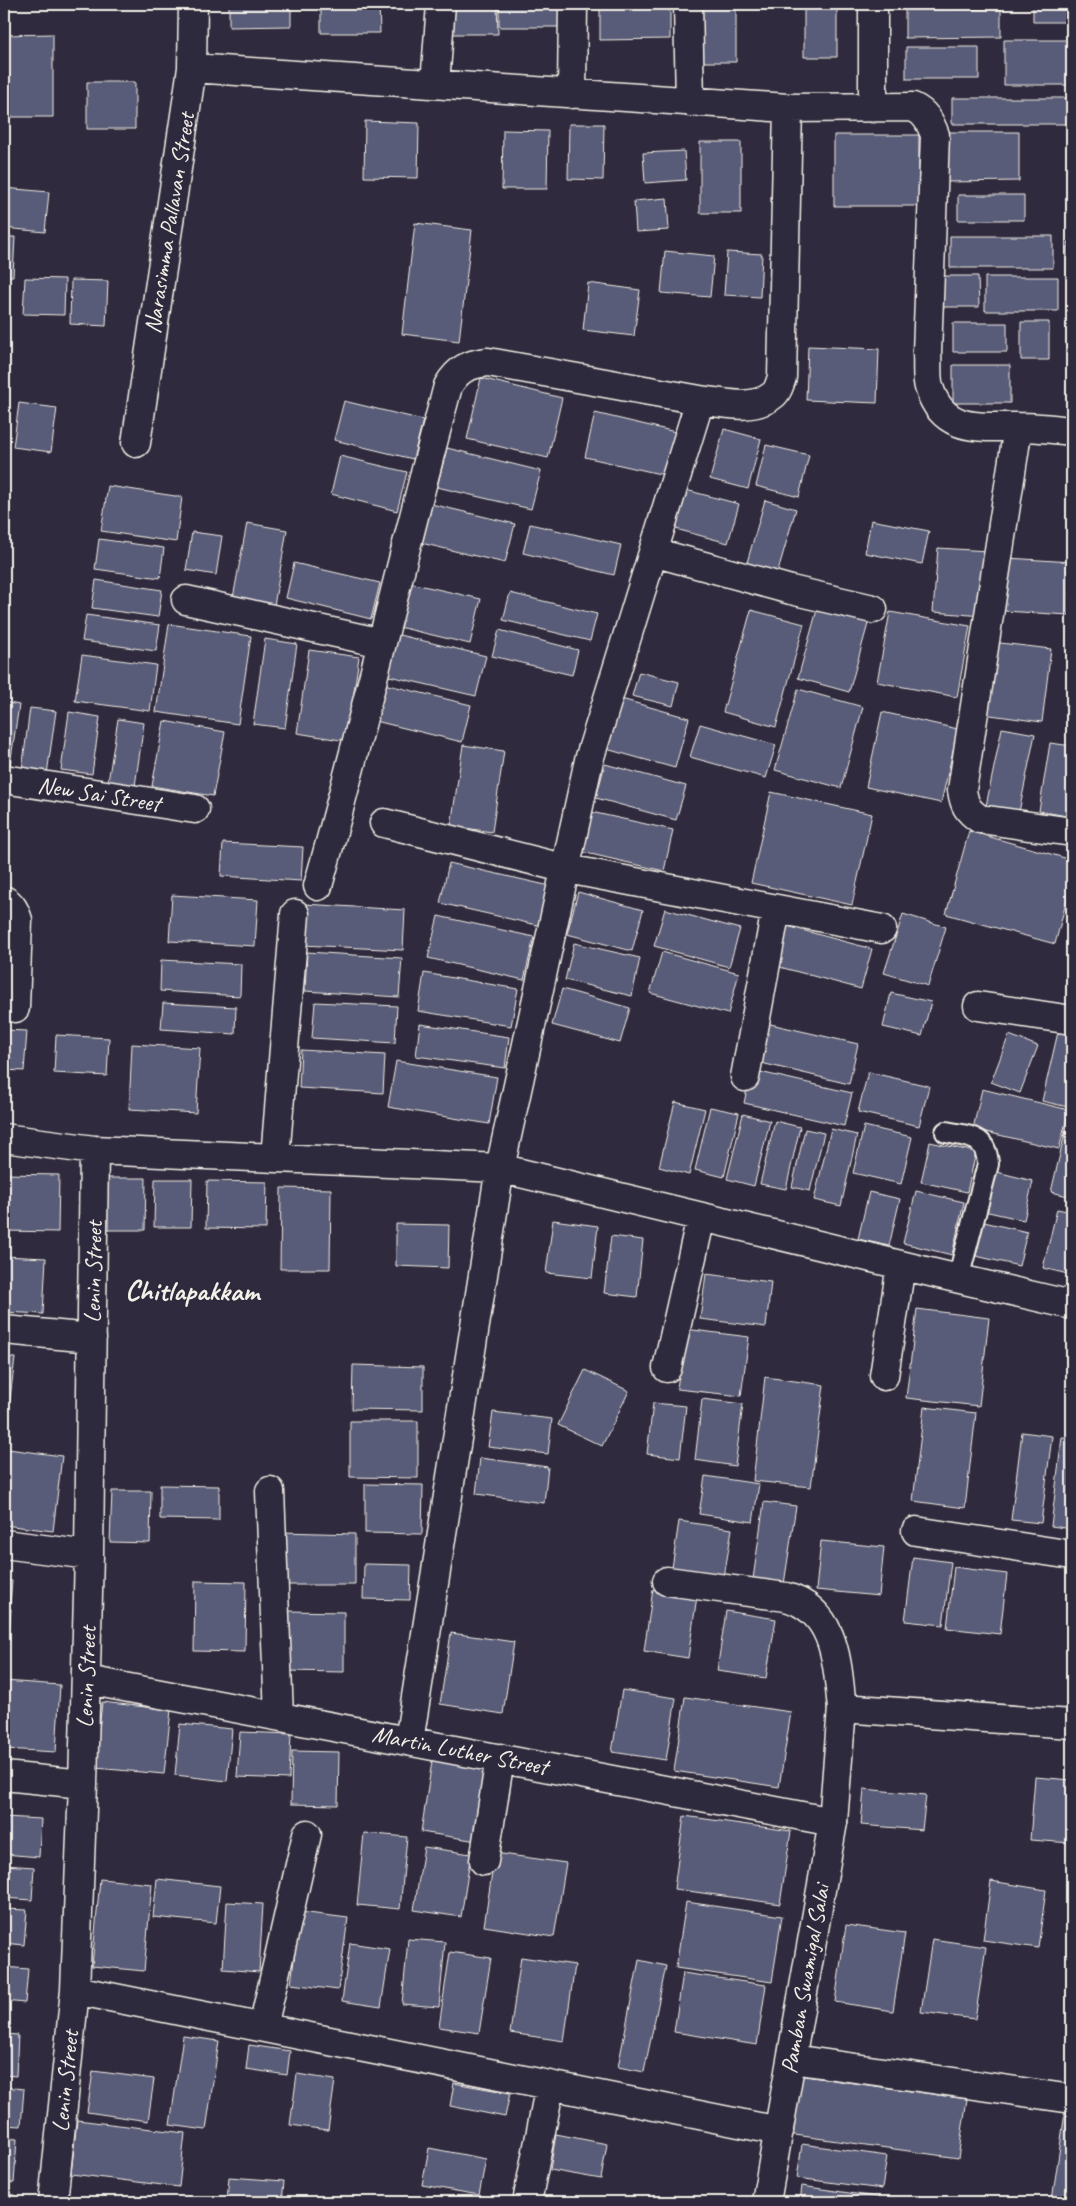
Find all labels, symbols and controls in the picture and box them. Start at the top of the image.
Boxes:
street label: Narasimma Pallavan Street [137,108,202,336]
street label: New Sai Street [36,770,165,819]
street label: Lenin Street [77,1219,109,1323]
district label: Chitlapakkam [125,1272,262,1309]
street label: Lenin Street [69,1624,103,1728]
street label: Martin Luther Street [370,1718,553,1782]
street label: Pamban Swamigal Salai [774,1880,837,2076]
street label: Lenin Street [45,2027,85,2133]

